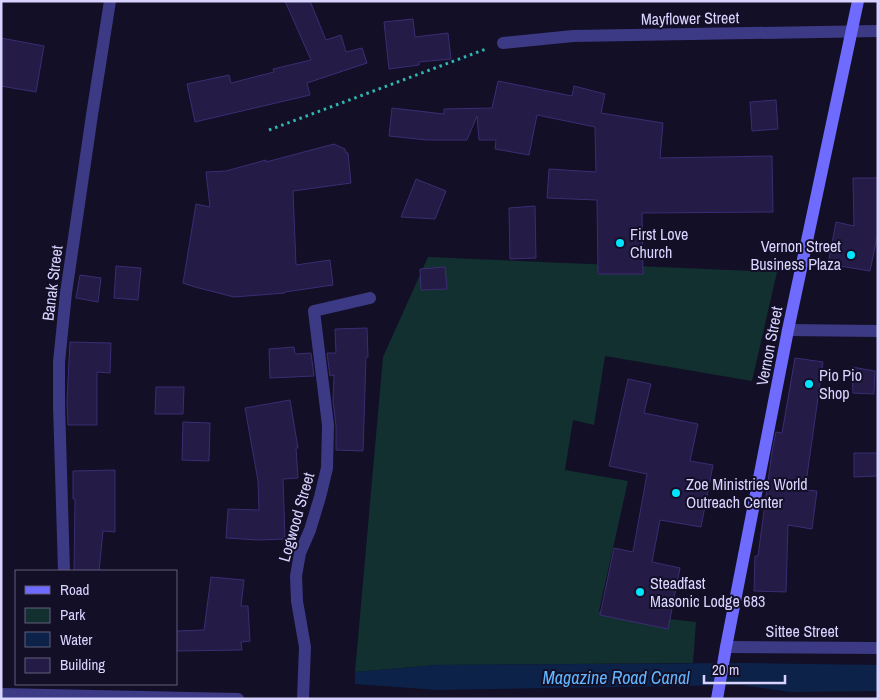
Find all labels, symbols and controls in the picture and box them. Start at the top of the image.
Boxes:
street label: Mayflower Street [641,6,740,30]
place label: First Love Church [630,223,688,263]
place label: Vernon Street Business Plaza [751,235,842,275]
marker: First Love Church [614,237,626,249]
street label: Banak Street [36,244,68,322]
marker: Vernon Street Business Plaza [845,249,857,261]
street label: Vernon Street [751,304,788,387]
place label: Pio Pio Shop [819,364,862,404]
marker: Pio Pio Shop [803,378,815,390]
street label: Logwood Street [273,469,319,564]
place label: Zoe Ministries World Outreach Center [686,473,808,513]
marker: Zoe Ministries World Outreach Center [670,487,682,499]
legend [15,570,178,685]
place label: Steadfast Masonic Lodge 683 [650,572,765,612]
text: Road [60,579,89,600]
marker: Steadfast Masonic Lodge 683 [634,586,646,598]
text: Park [60,604,86,625]
street label: Sittee Street [766,620,839,642]
text: Water [60,629,92,650]
scale bar [704,652,785,684]
text: Building [60,654,105,675]
text: 20 m [712,659,739,680]
water label: Magazine Road Canal [543,665,690,690]

